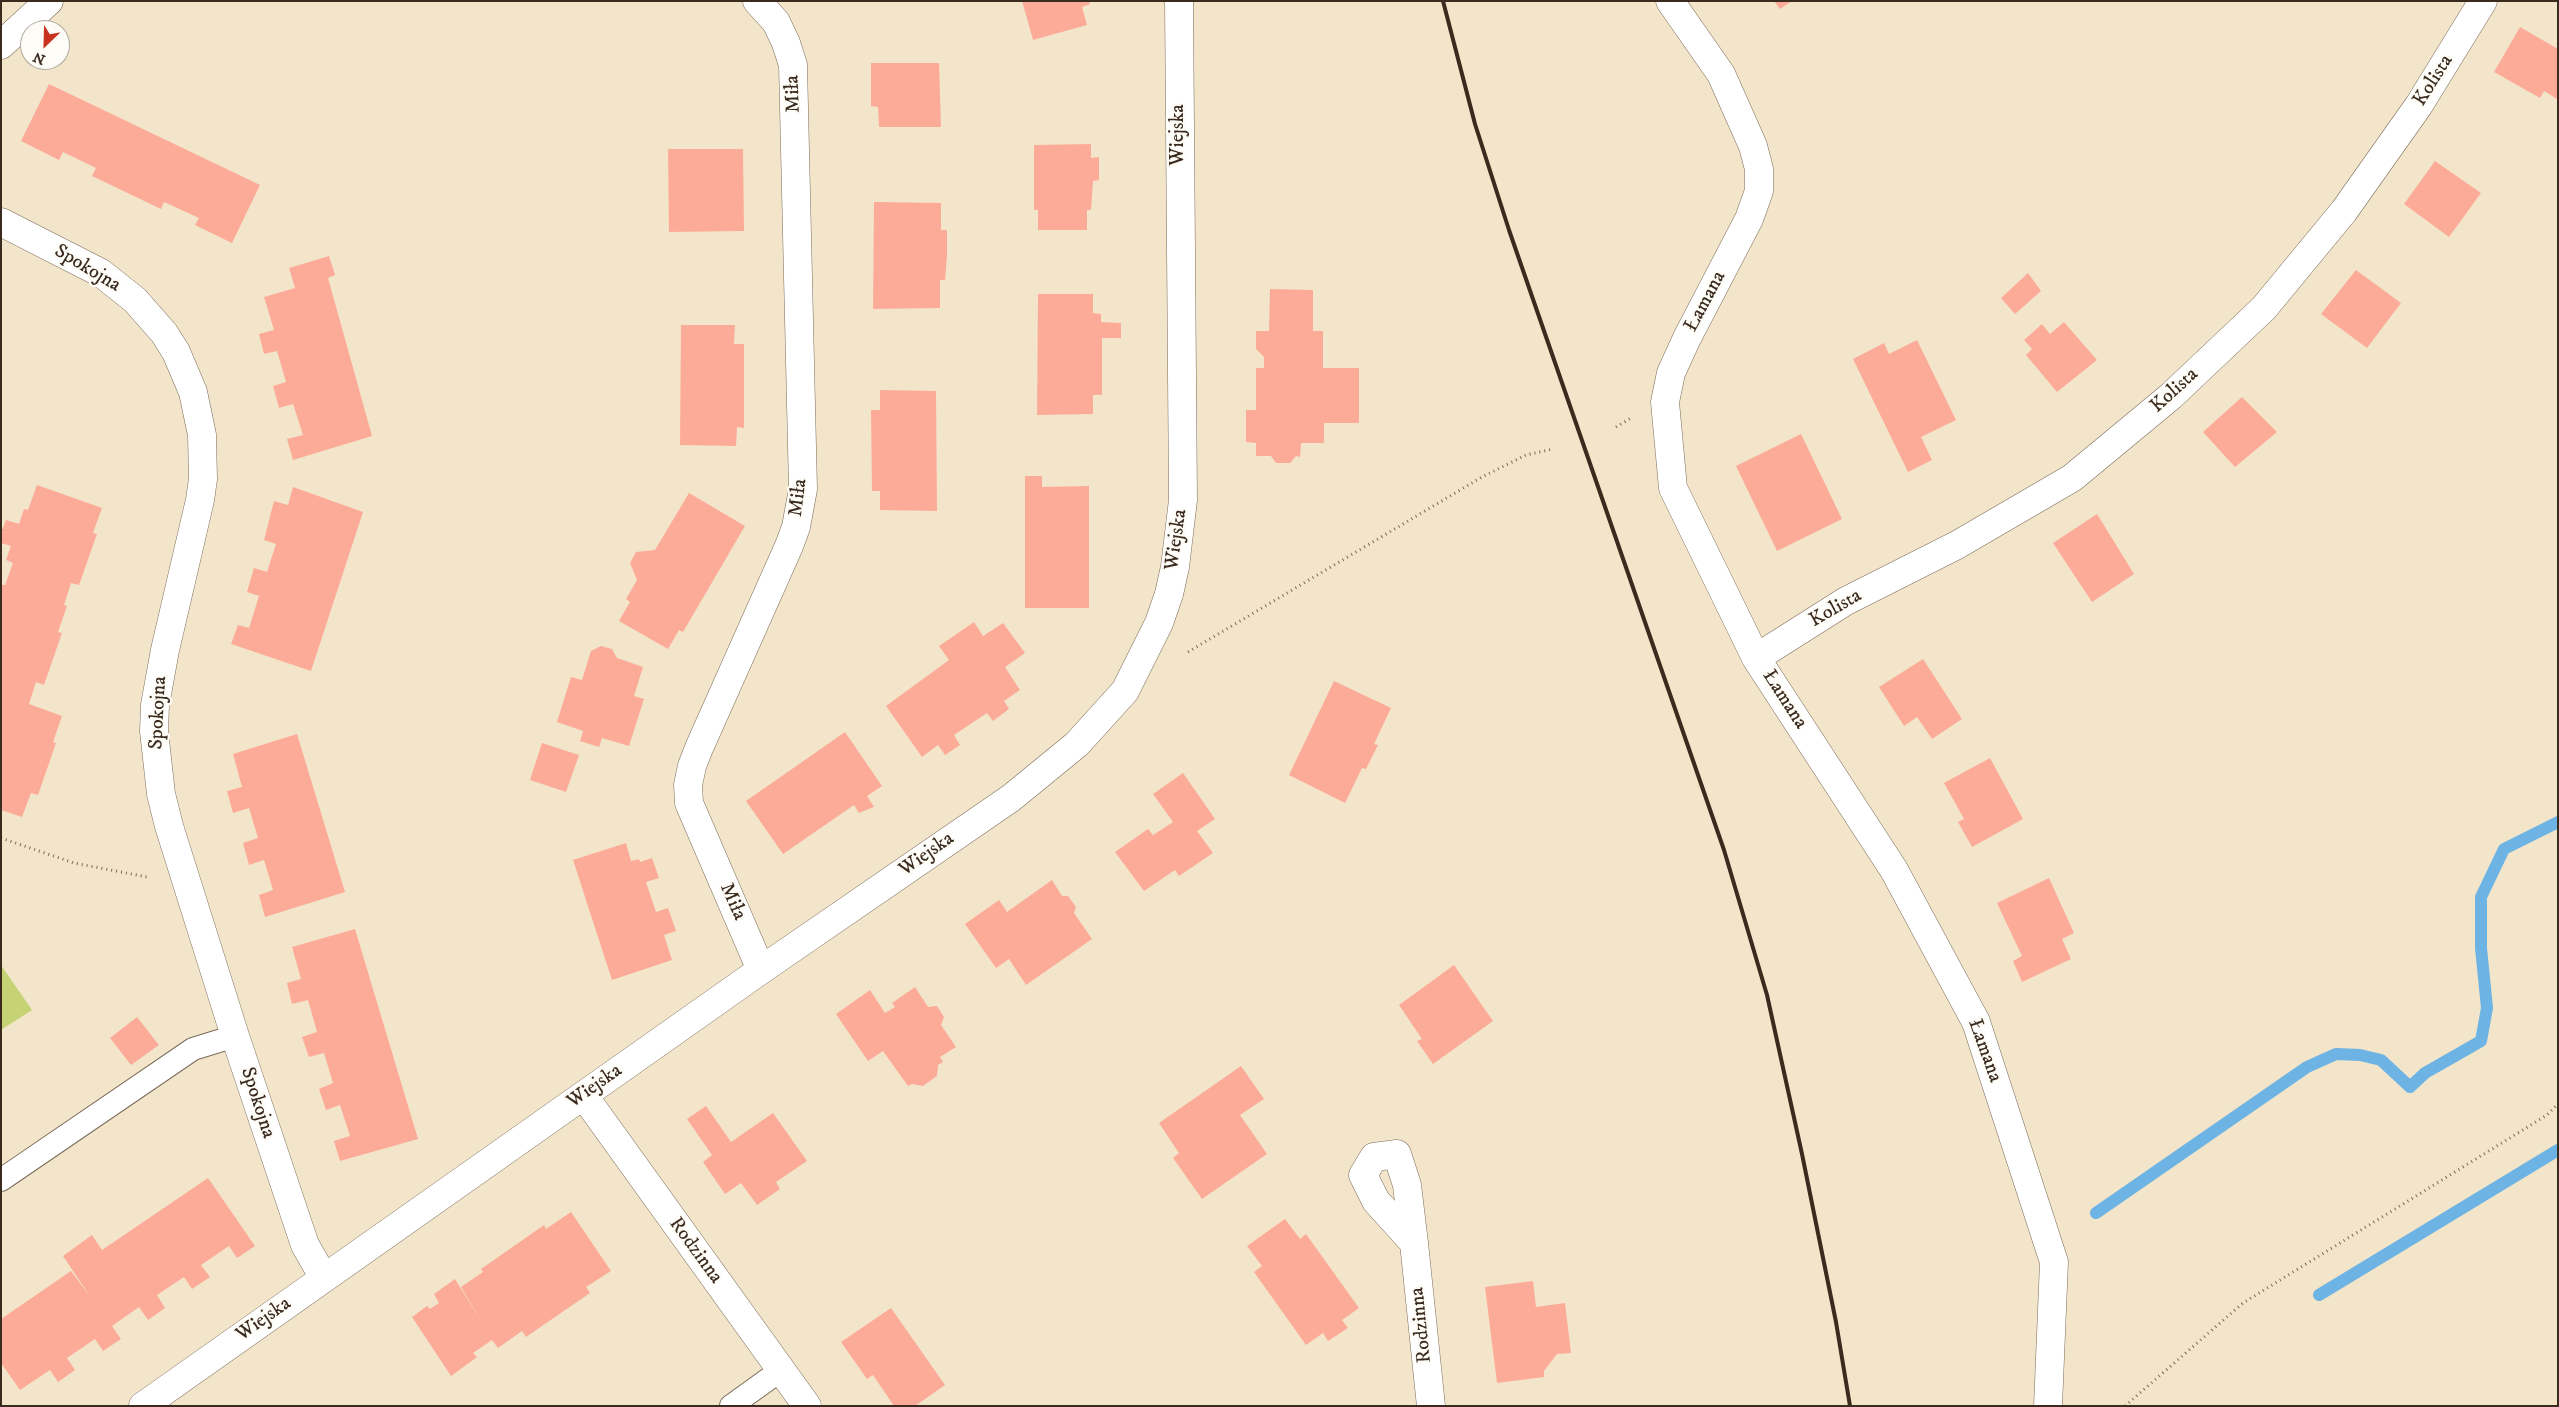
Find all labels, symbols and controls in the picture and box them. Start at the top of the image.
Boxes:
north arrow [20,20,70,70]
text: N [30,47,48,68]
street label: Kolista [2409,51,2459,111]
street label: Miła [781,75,807,113]
street label: Wiejska [1167,104,1191,166]
street label: Spokojna [49,240,125,298]
street label: Łamana [1680,268,1732,336]
street label: Kolista [2146,363,2204,419]
street label: Miła [785,478,813,518]
street label: Wiejska [1161,508,1193,572]
street label: Kolista [1806,585,1866,633]
street label: Łamana [1756,666,1812,734]
street label: Spokojna [145,676,173,750]
street label: Wiejska [895,827,959,883]
street label: Miła [713,880,751,924]
street label: Łamana [1962,1016,2006,1086]
street label: Wiejska [563,1059,627,1115]
street label: Spokojna [234,1064,280,1142]
street label: Rodzinna [663,1213,727,1289]
street label: Rodzinna [1406,1286,1438,1364]
street label: Wiejska [232,1292,296,1348]

